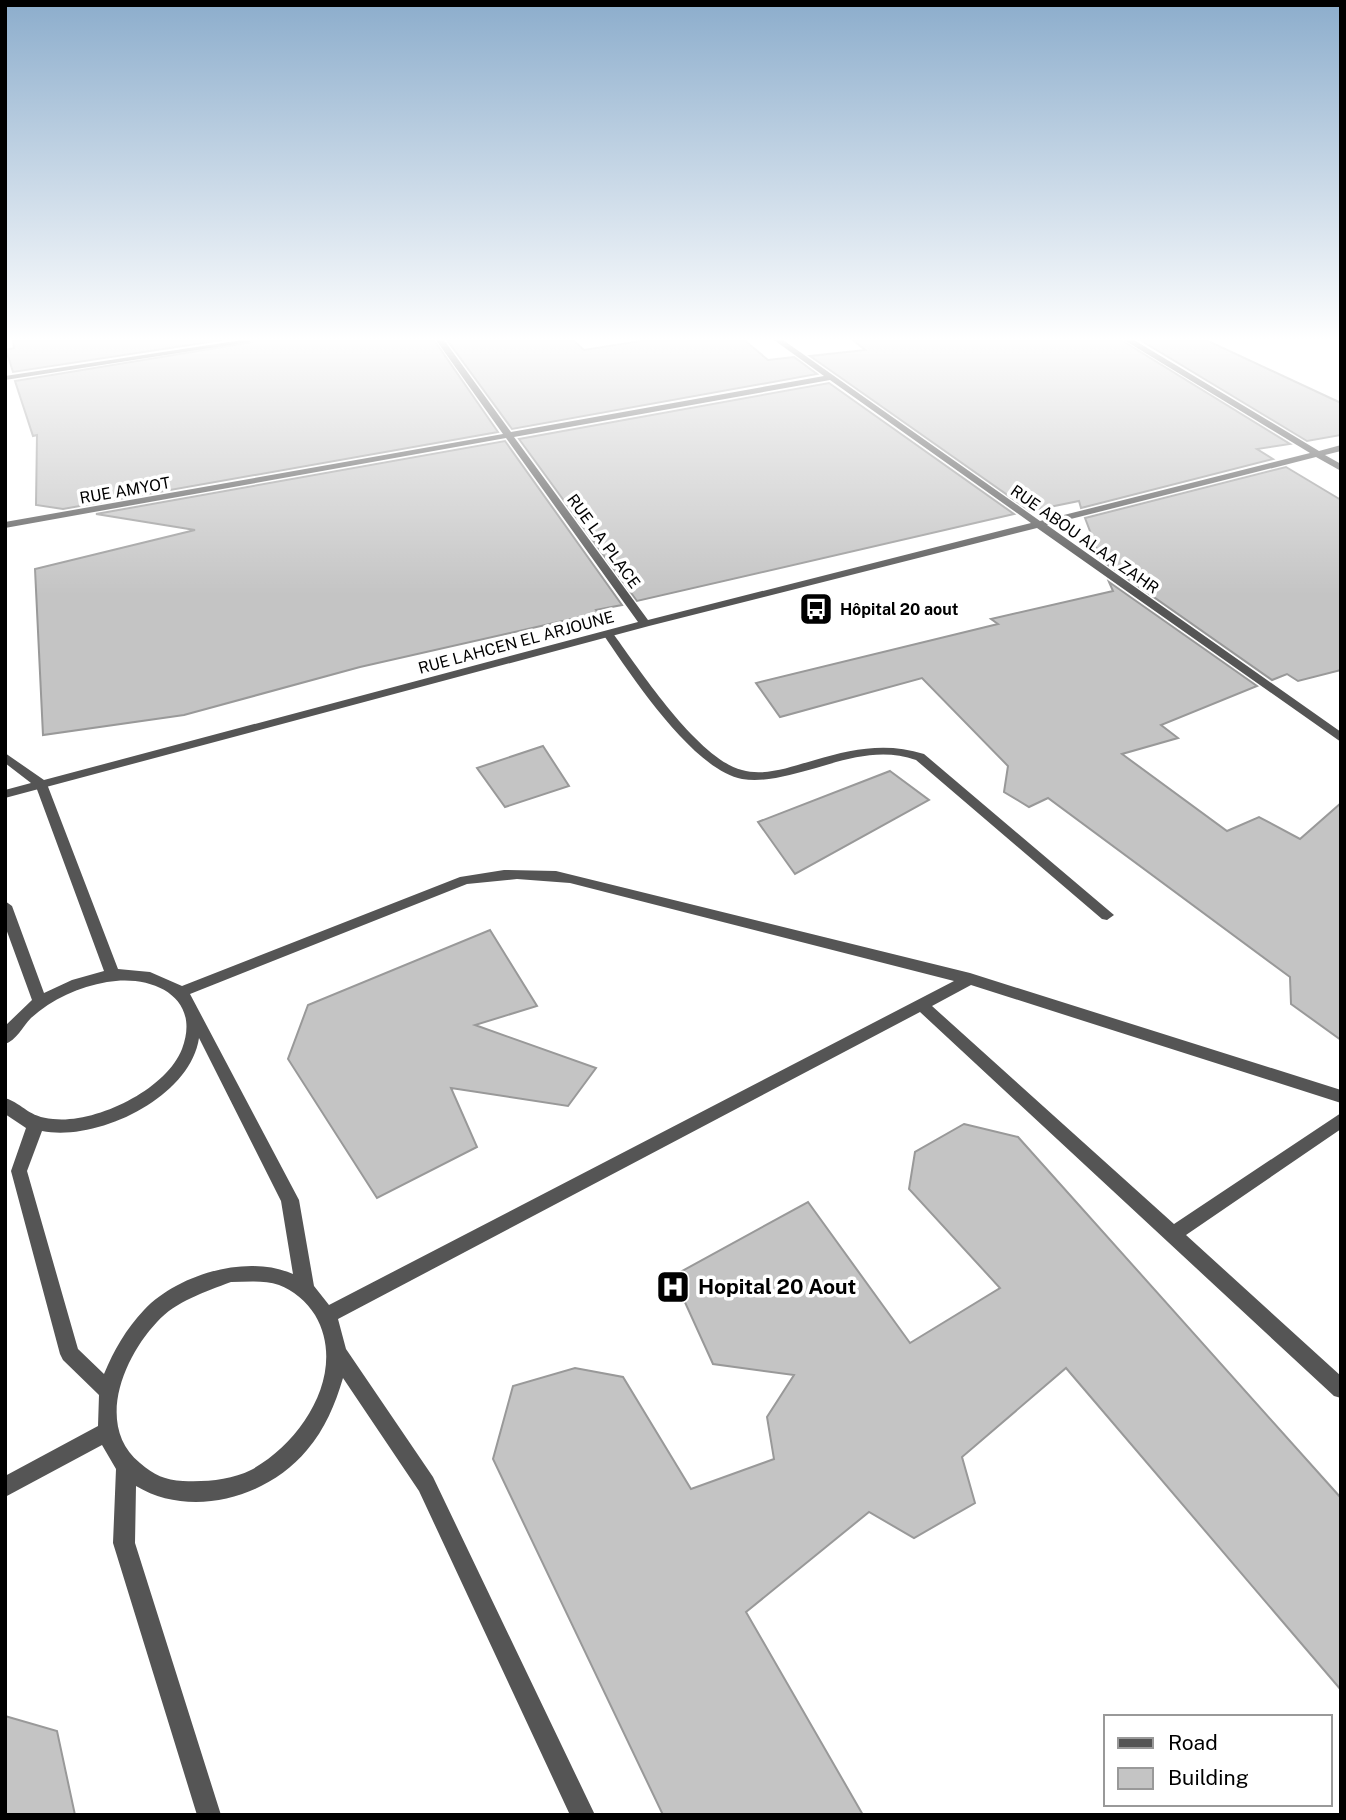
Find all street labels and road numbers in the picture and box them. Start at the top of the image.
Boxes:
street label: RUE AMYOT [78,473,172,508]
street label: RUE ABOU ALAA ZAHR [1007,481,1162,598]
street label: RUE LA PLACE [563,491,644,592]
street label: RUE LAHCEN EL ARJOUNE [416,607,616,678]

